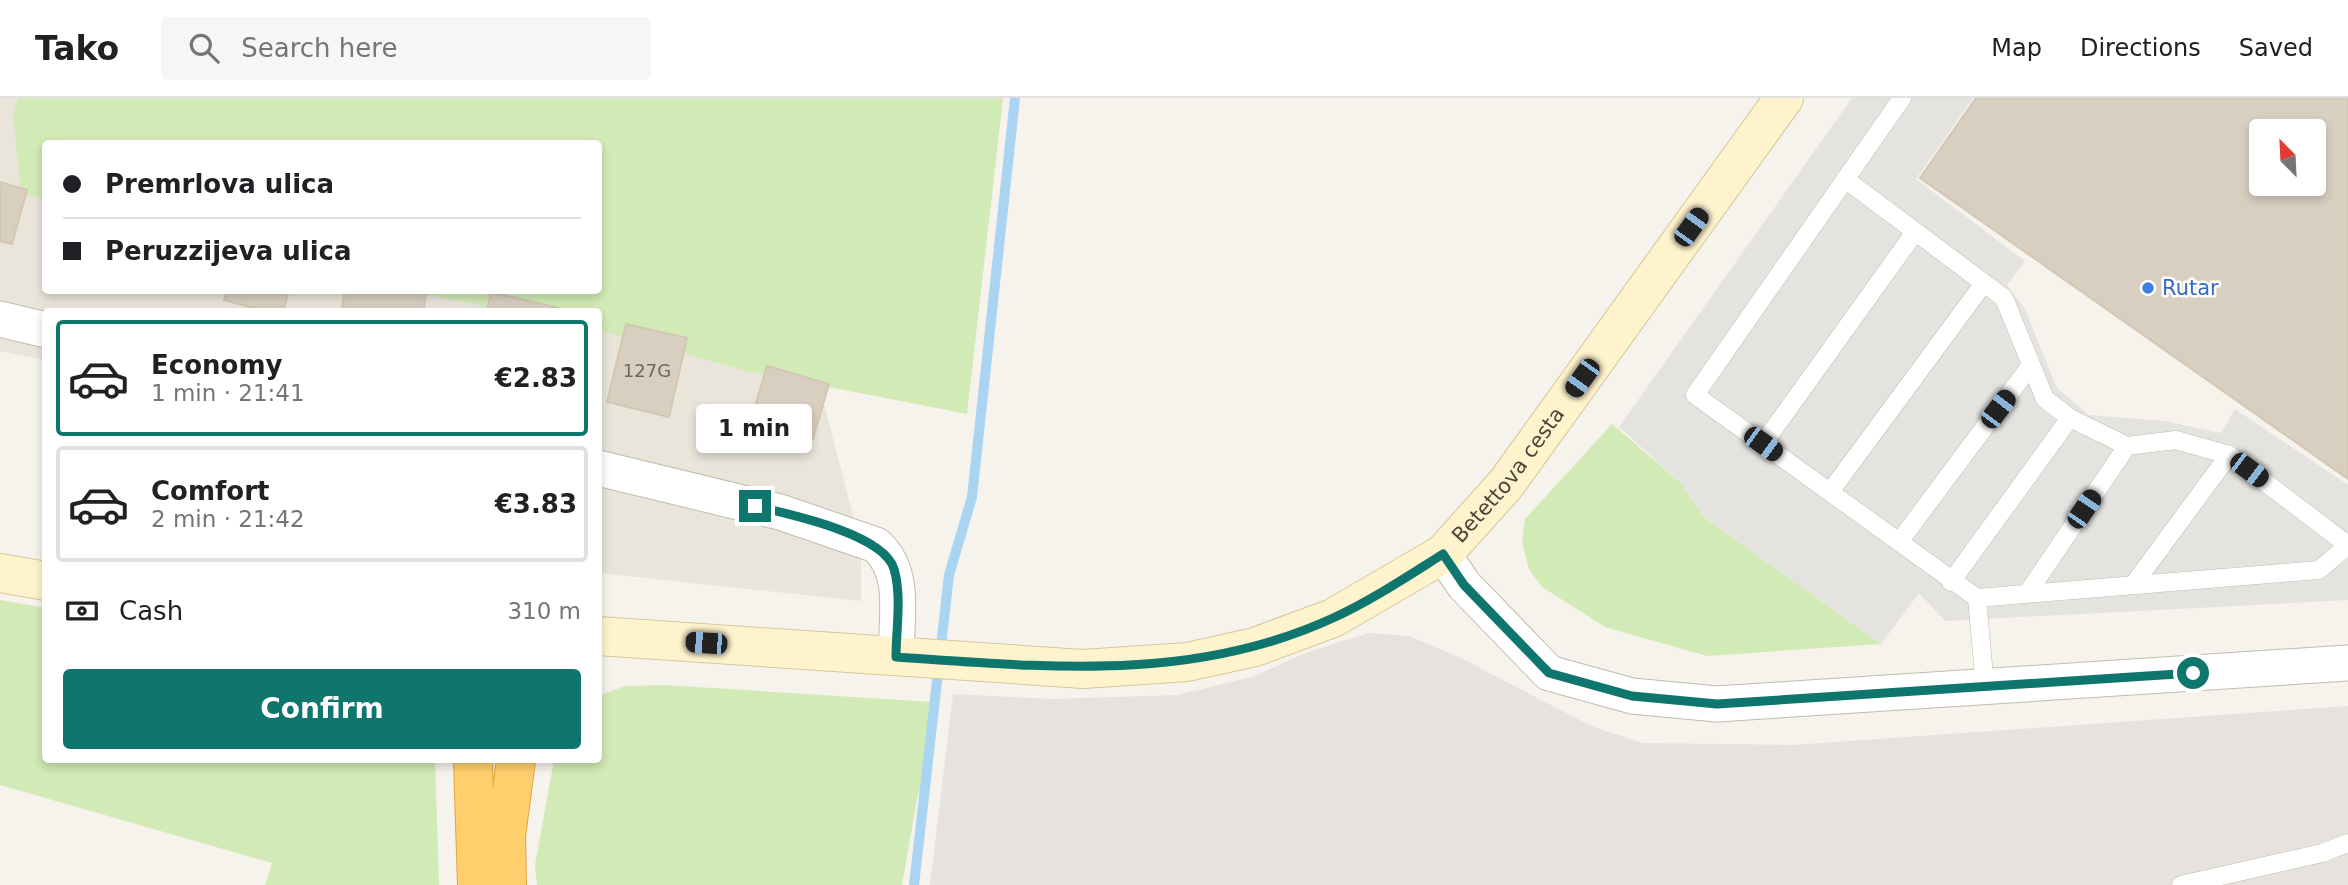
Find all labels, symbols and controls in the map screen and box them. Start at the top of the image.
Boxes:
search box [161,17,651,80]
text: Tako [35,29,119,68]
icon: search [185,29,223,67]
text: Search here [241,33,397,63]
text: Map [1991,34,2042,62]
text: Directions [2080,34,2201,62]
text: Saved [2239,34,2313,62]
north arrow [2249,119,2326,196]
map controls [2249,119,2326,196]
text: Premrlova ulica [105,169,334,199]
car [1671,204,1712,250]
text: Peruzzijeva ulica [105,236,352,266]
place label: Rutar [2162,276,2219,300]
marker: Rutar [2140,280,2156,296]
icon: car [67,347,130,410]
text: Economy [151,350,282,380]
car [1562,355,1603,401]
house number: 127G [623,360,671,381]
text: €2.83 [495,363,577,393]
text: 1 min · 21:41 [151,380,305,406]
car [1977,386,2020,432]
street label: Betettova cesta [1447,403,1569,548]
callout: 1 min [697,404,813,454]
text: 1 min [718,415,790,441]
car [1740,423,1787,465]
car [2226,449,2273,491]
icon: car [67,473,130,536]
text: Comfort [151,476,269,506]
car [2064,486,2105,532]
text: €3.83 [495,489,577,519]
route end [739,490,771,522]
text: 2 min · 21:42 [151,506,305,532]
icon: cash [63,592,101,630]
text: Cash [119,596,183,626]
text: 310 m [507,598,581,624]
car [685,631,728,655]
route start [2177,657,2209,689]
button: Confirm [63,669,581,749]

